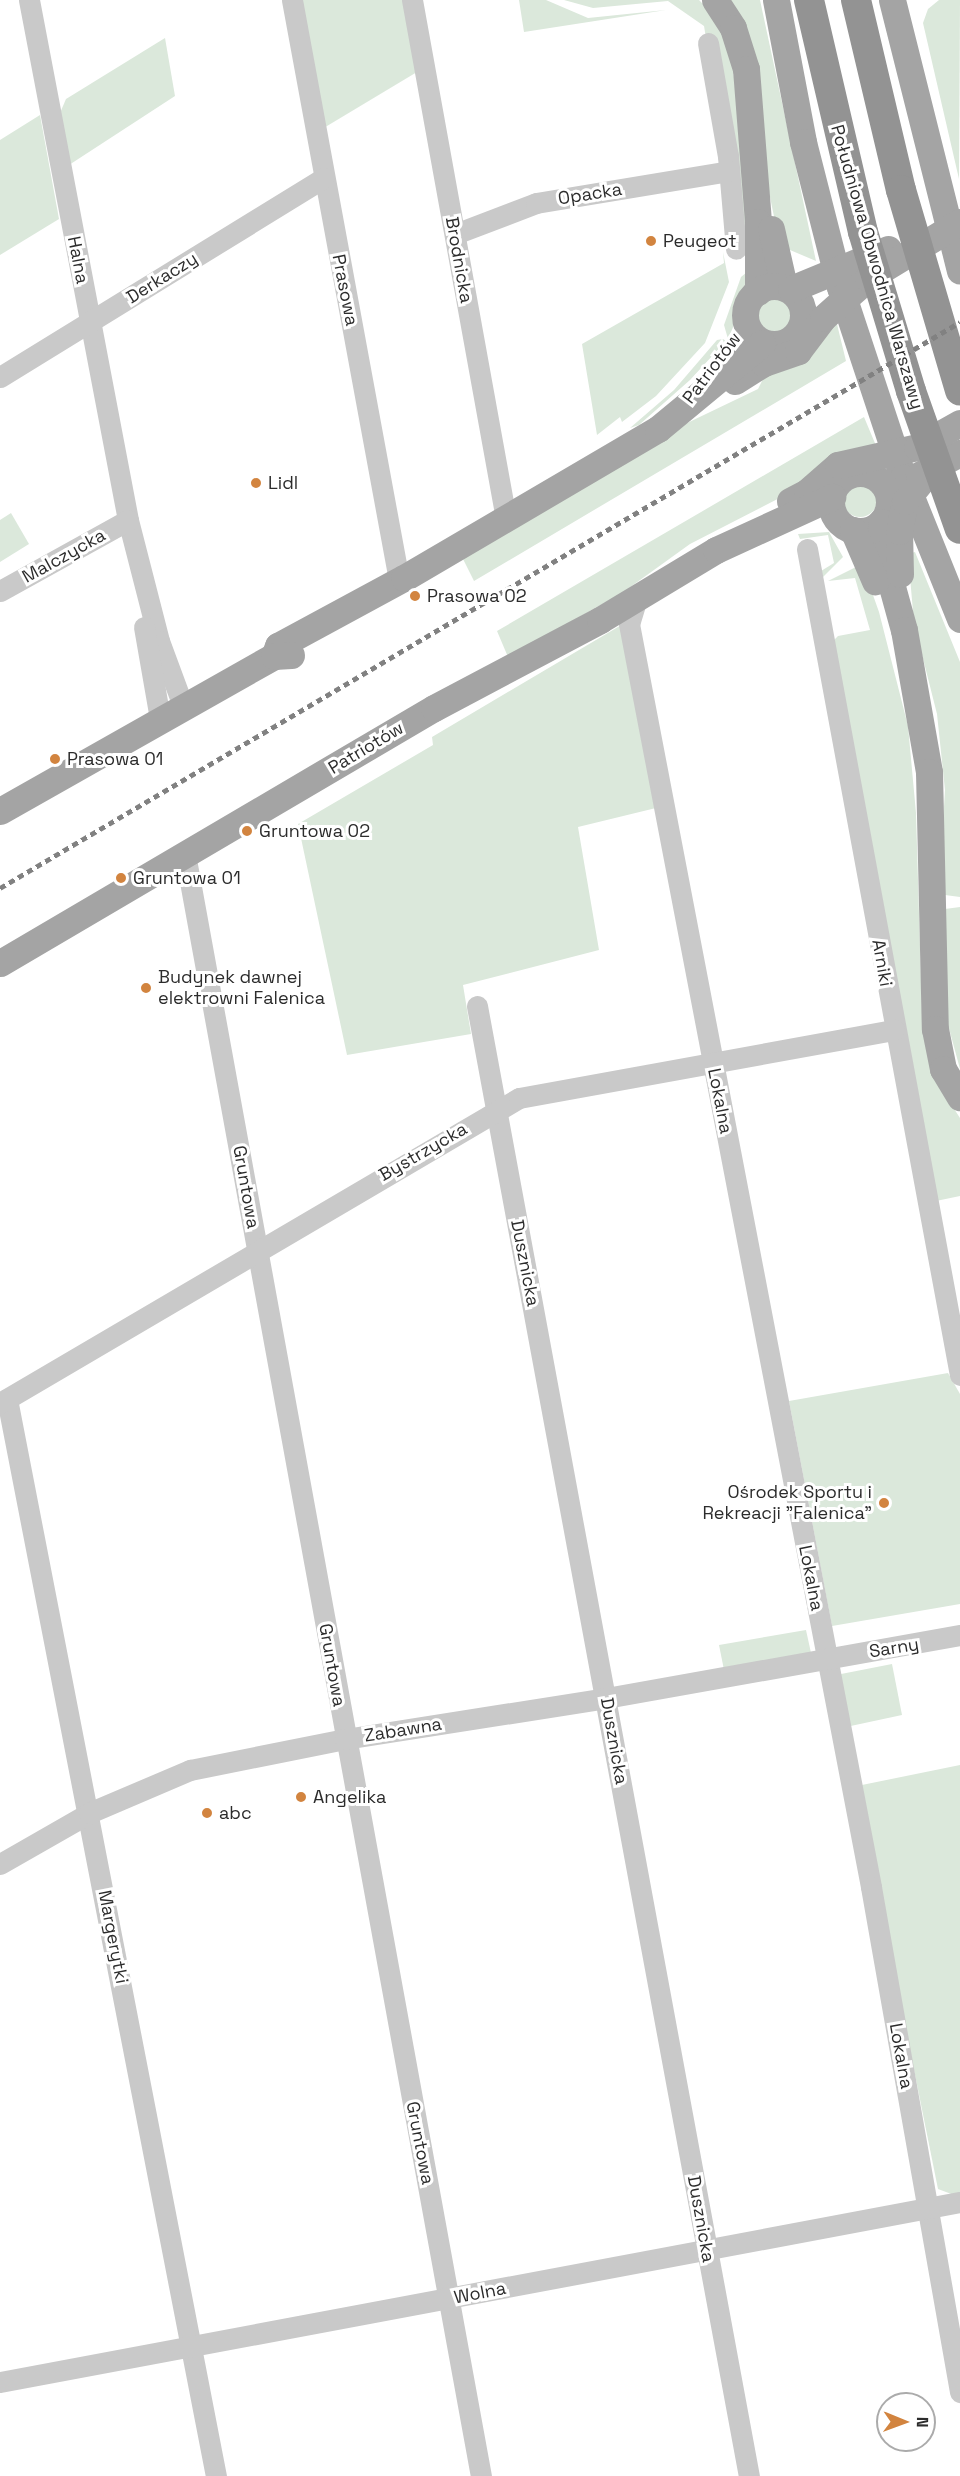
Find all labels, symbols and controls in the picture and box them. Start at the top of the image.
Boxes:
street label: Południowa Obwodnica Warszawy [826,122,928,412]
street label: Opacka [557,178,623,210]
street label: Brodnicka [441,215,477,305]
place label: Peugeot [663,230,736,252]
street label: Halna [63,234,93,286]
marker: Peugeot [644,234,658,248]
street label: Derkaczy [122,248,202,308]
street label: Prasowa [327,252,363,328]
street label: Patriotów [678,328,746,408]
place label: Lidl [268,472,298,494]
marker: Lidl [249,476,263,490]
street label: Malczycka [19,524,109,588]
place label: Prasowa 02 [427,585,527,607]
marker: Prasowa 02 [408,589,422,603]
street label: Patriotów [324,717,408,779]
place label: Prasowa 01 [67,748,163,770]
marker: Prasowa 01 [48,752,62,766]
place label: Gruntowa 02 [259,820,370,842]
marker: Gruntowa 02 [240,824,254,838]
place label: Gruntowa 01 [133,867,241,889]
marker: Gruntowa 01 [114,871,128,885]
street label: Arniki [867,938,897,988]
place label: Budynek dawnej elektrowni Falenica [158,967,325,1010]
marker: Budynek dawnej elektrowni Falenica [139,981,153,995]
street label: Lokalna [703,1066,737,1136]
street label: Bystrzycka [375,1118,471,1186]
street label: Gruntowa [228,1144,264,1230]
street label: Dusznicka [506,1218,544,1308]
place label: Ośrodek Sportu i Rekreacji "Falenica" [702,1482,872,1524]
marker: Ośrodek Sportu i Rekreacji "Falenica" [877,1496,891,1510]
street label: Lokalna [794,1543,828,1613]
street label: Gruntowa [314,1622,350,1708]
street label: Sarny [868,1633,920,1663]
street label: Dusznicka [596,1696,632,1786]
street label: Zabawna [363,1713,443,1747]
place label: Angelika [313,1786,386,1808]
marker: Angelika [294,1790,308,1804]
place label: abc [219,1802,252,1824]
marker: abc [200,1806,214,1820]
street label: Margerytki [93,1888,133,1986]
street label: Lokalna [885,2021,917,2091]
street label: Gruntowa [401,2100,439,2186]
street label: Dusznicka [683,2174,719,2264]
street label: Wolna [452,2277,508,2309]
north arrow [876,2392,936,2452]
text: N [912,2417,933,2428]

